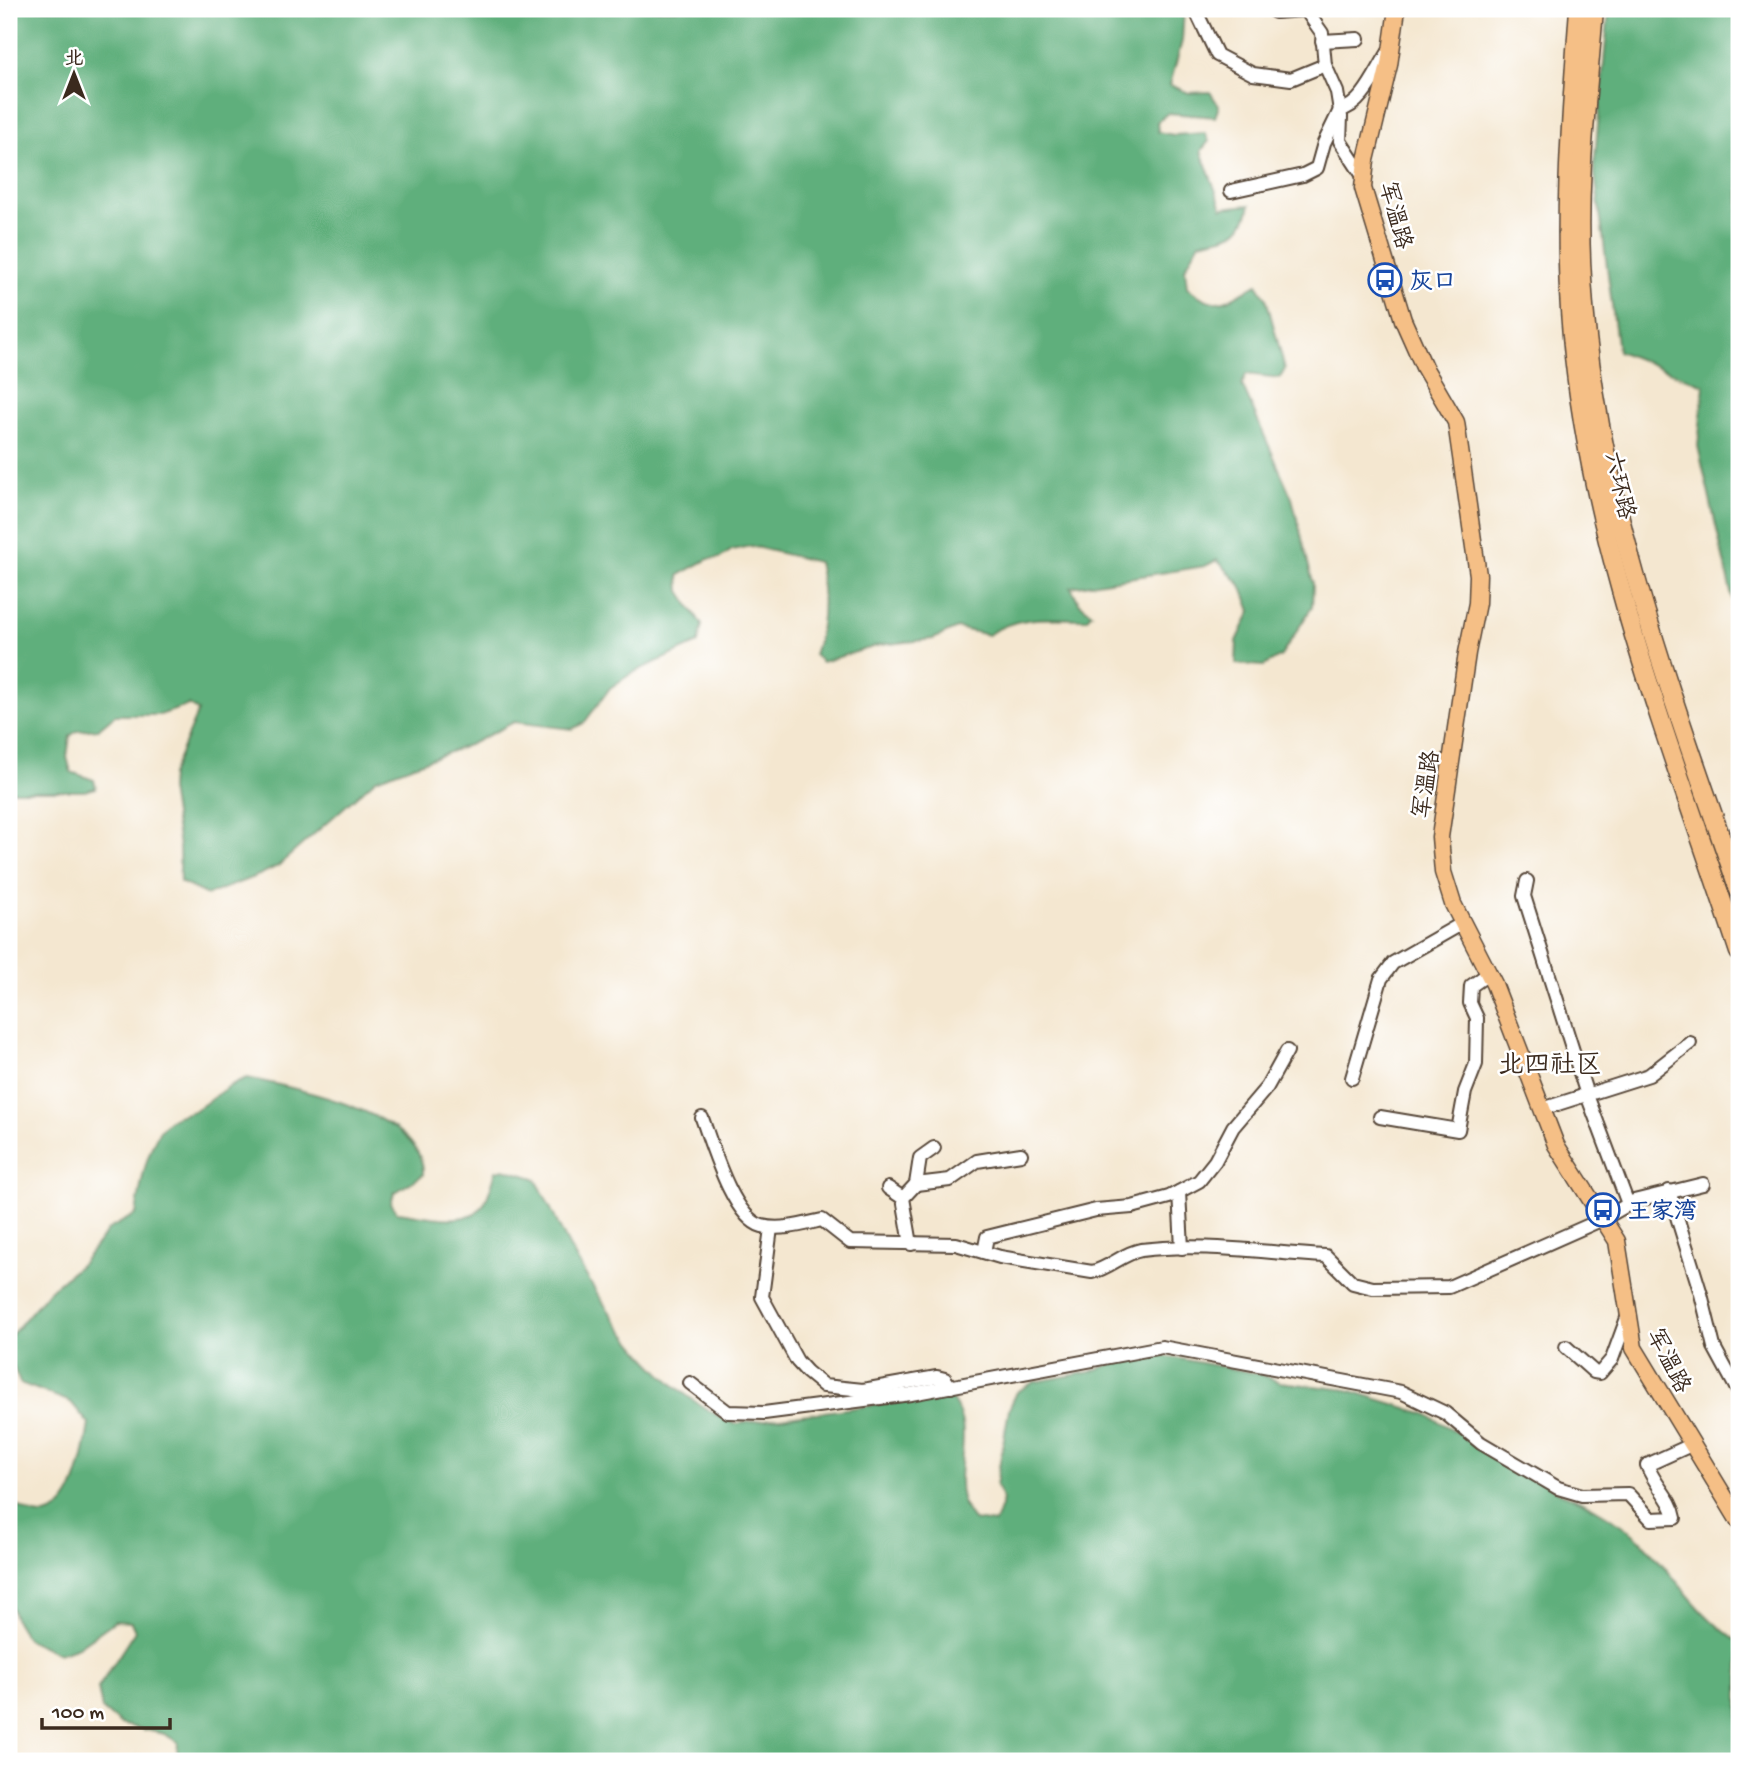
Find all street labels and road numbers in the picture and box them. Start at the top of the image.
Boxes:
street label: 军温路 [1372,179,1417,253]
street label: 六环路 [1597,449,1639,522]
street label: 军温路 [1409,748,1447,821]
street label: 军温路 [1639,1324,1695,1398]

